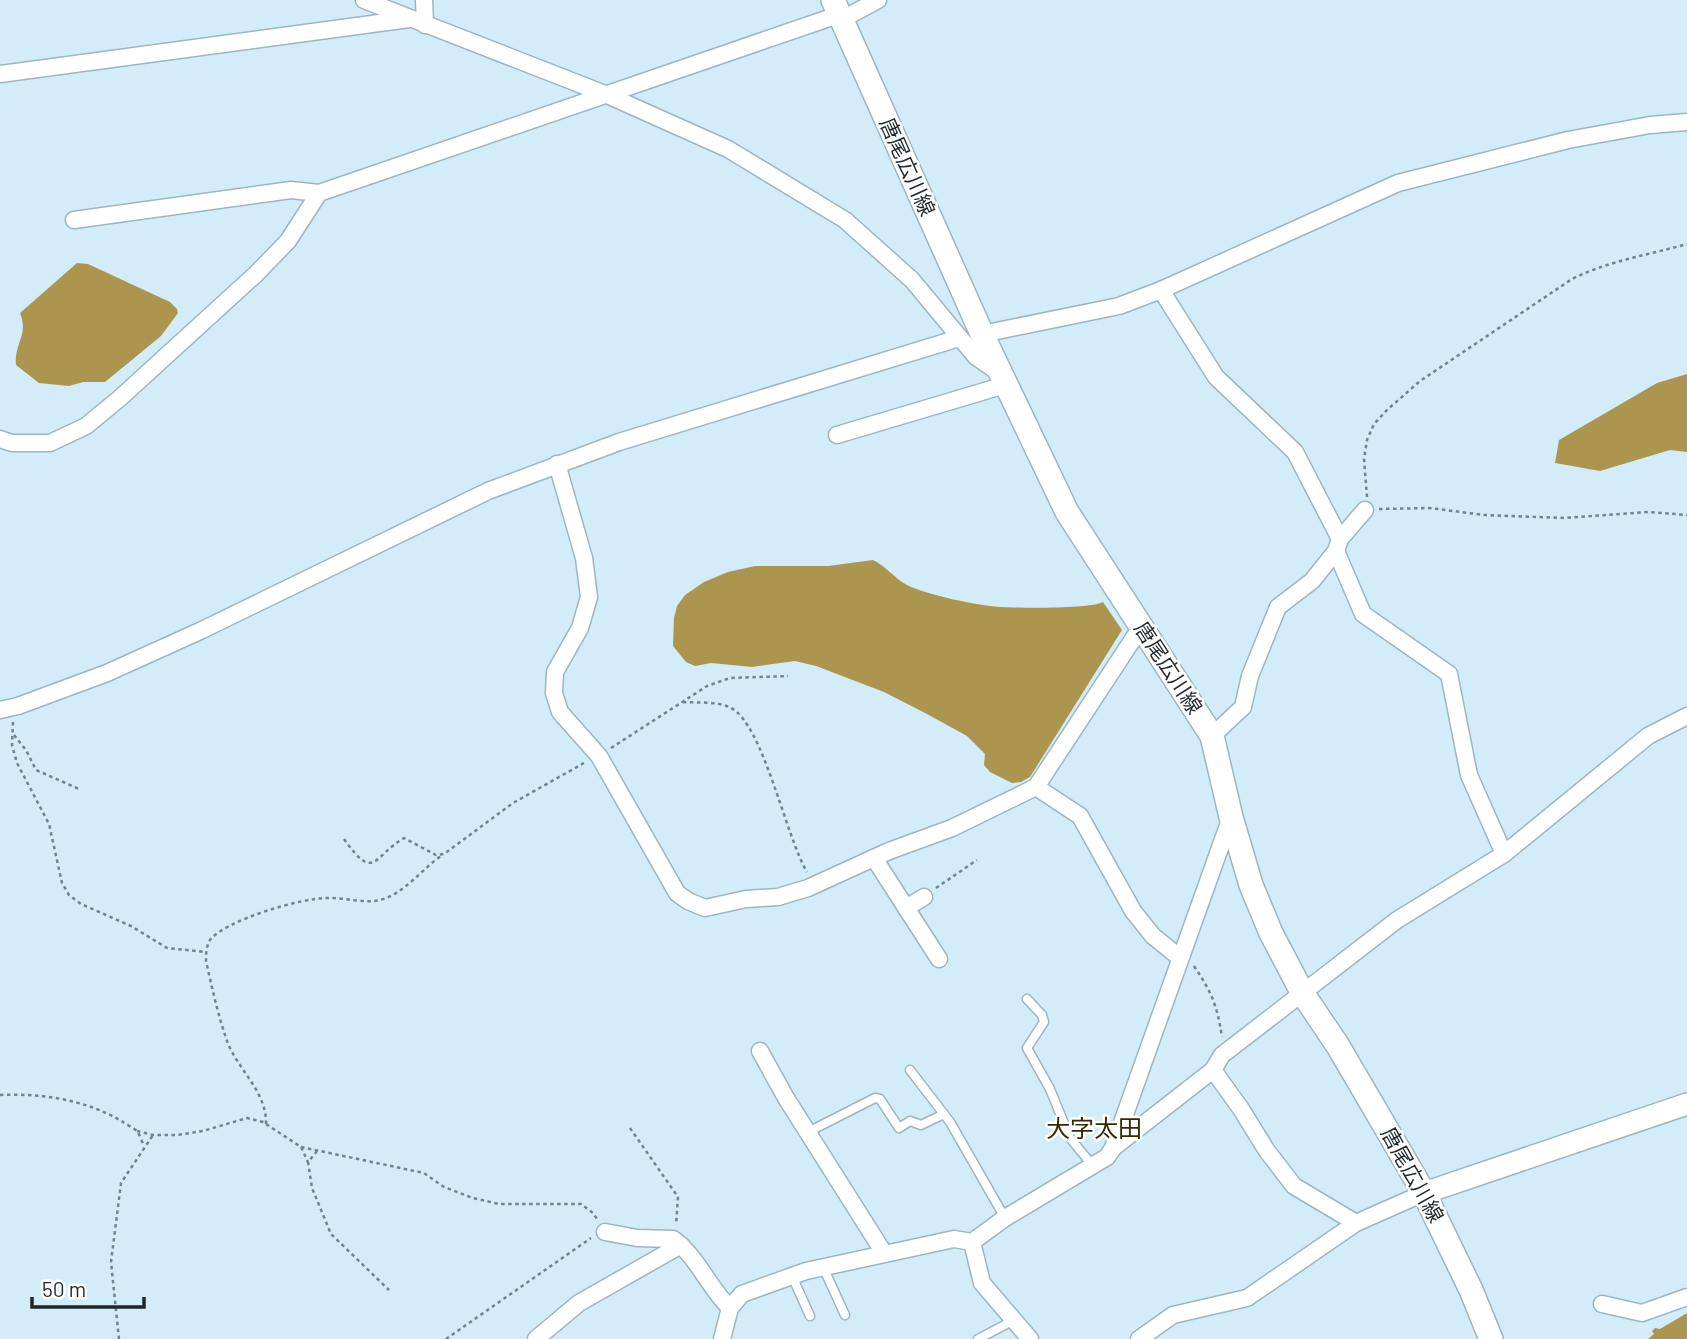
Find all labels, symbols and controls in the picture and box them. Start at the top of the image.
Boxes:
street label: 唐尾広川線 [876,113,941,219]
street label: 唐尾広川線 [1130,616,1208,718]
district label: 大字太田 [1046,1113,1142,1142]
street label: 唐尾広川線 [1377,1122,1450,1226]
scale bar [32,1266,144,1310]
text: 50 m [42,1276,86,1301]

